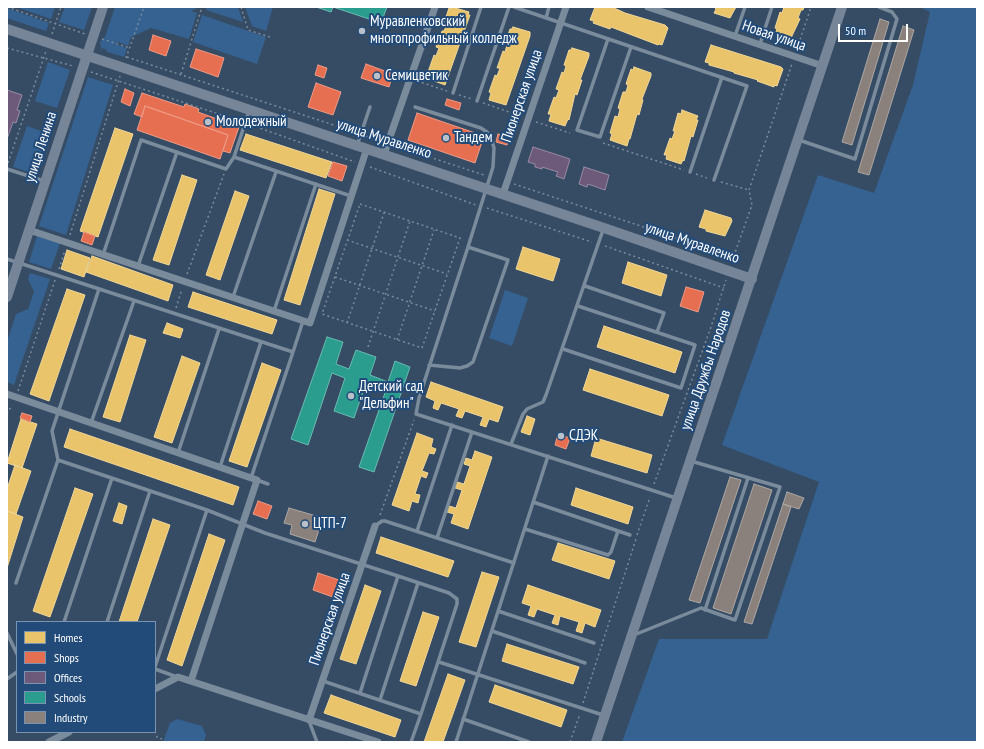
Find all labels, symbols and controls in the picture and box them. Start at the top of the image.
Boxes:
place label: Муравленковский многопрофильный колледж [370,13,517,48]
scale bar [840,16,910,42]
street label: Новая улица [740,17,808,55]
text: 50 m [845,23,866,38]
marker: Муравленковский многопрофильный колледж [357,26,367,36]
street label: Пионерская улица [498,47,546,145]
place label: Семицветик [385,67,448,85]
marker: Семицветик [372,71,382,81]
street label: улица Ленина [21,109,61,185]
place label: Молодежный [216,113,287,131]
street label: улица Муравленко [334,115,434,163]
marker: Молодежный [203,117,213,127]
place label: Тандем [454,129,492,147]
marker: Тандем [441,133,451,143]
street label: улица Муравленко [642,218,742,268]
street label: улица Дружбы Народов [677,307,735,433]
place label: Детский сад "Дельфин" [359,378,423,413]
marker: Детский сад "Дельфин" [346,391,356,401]
place label: СДЭК [569,427,598,445]
marker: СДЭК [556,431,566,441]
place label: ЦТП-7 [313,515,347,533]
marker: ЦТП-7 [300,519,310,529]
street label: Пионерская улица [306,570,354,668]
legend [16,621,156,733]
text: Homes [54,630,82,645]
text: Shops [54,650,79,665]
text: Offices [54,670,82,685]
text: Schools [54,690,86,705]
text: Industry [54,710,88,725]

